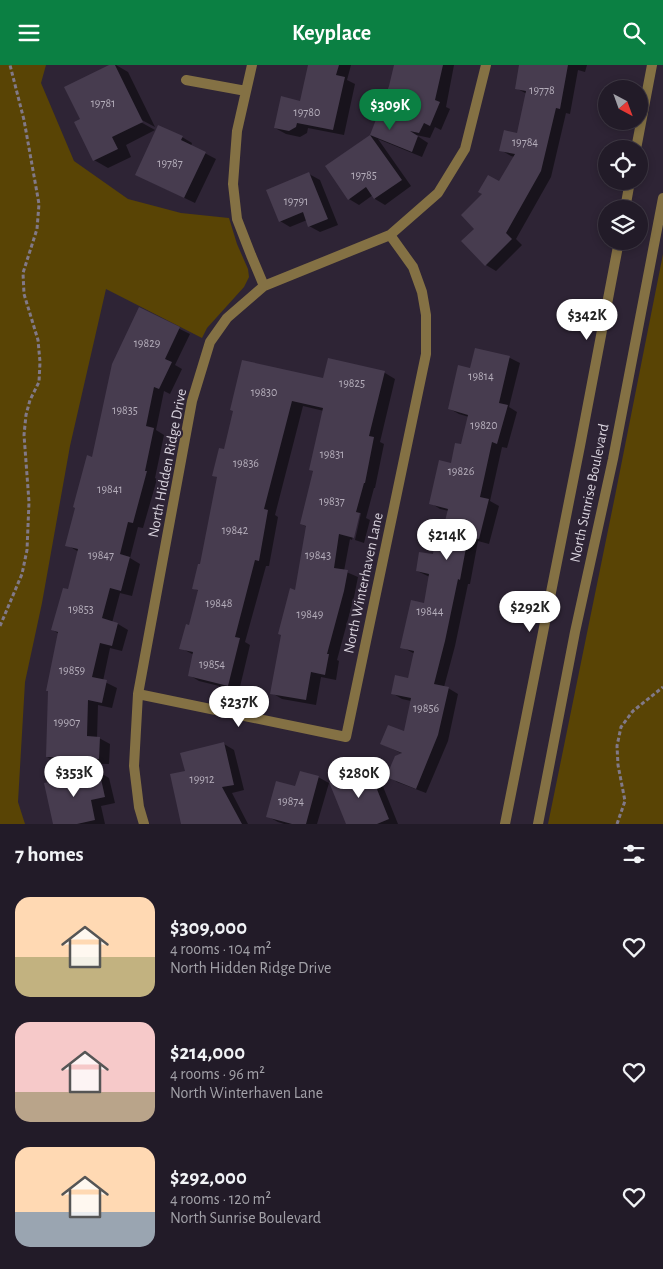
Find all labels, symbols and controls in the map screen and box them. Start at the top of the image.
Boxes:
icon: menu [15,19,43,47]
icon: search [620,19,648,47]
text: Keyplace [292,22,371,44]
north arrow [598,80,648,130]
map controls [598,80,648,250]
house number: 19778 [529,84,555,96]
pin: $309K [355,88,425,131]
house number: 19781 [91,97,115,109]
text: $309K [370,97,410,113]
house number: 19780 [294,106,320,118]
house number: 19784 [512,136,538,148]
button: locate [598,140,648,190]
house number: 19787 [157,157,183,169]
house number: 19785 [351,169,377,181]
house number: 19791 [284,195,308,207]
button: layers [598,200,648,250]
pin: $342K [552,299,622,341]
text: $342K [567,307,607,323]
house number: 19829 [134,337,161,349]
house number: 19814 [468,370,494,382]
house number: 19825 [339,377,365,389]
house number: 19830 [251,386,277,398]
street label: North Hidden Ridge Drive [146,387,189,539]
house number: 19835 [112,404,138,416]
house number: 19820 [470,419,498,431]
street label: North Sunrise Boulevard [567,422,612,564]
house number: 19831 [320,448,344,460]
house number: 19836 [233,457,259,469]
house number: 19826 [448,465,475,477]
house number: 19841 [97,483,123,495]
house number: 19837 [319,495,345,507]
street label: North Winterhaven Lane [341,511,386,655]
pin: $214K [412,519,482,561]
house number: 19842 [222,524,249,536]
text: $214K [428,527,466,543]
house number: 19847 [88,549,114,561]
house number: 19843 [305,549,331,561]
pin: $292K [495,591,565,633]
house number: 19848 [206,597,233,609]
text: $292K [510,599,550,615]
house number: 19853 [68,603,94,615]
house number: 19844 [416,605,444,617]
house number: 19849 [297,608,324,620]
house number: 19854 [199,658,225,670]
house number: 19859 [59,664,85,676]
pin: $237K [204,685,274,728]
text: $237K [220,694,258,710]
house number: 19856 [413,702,439,714]
house number: 19907 [54,716,80,728]
pin: $353K [39,755,109,798]
pin: $280K [324,757,394,799]
text: $353K [55,764,93,780]
text: $280K [339,765,379,781]
house number: 19912 [190,773,215,785]
house number: 19874 [278,795,304,807]
icon: filters [620,840,648,868]
text: 7 homes [15,844,84,865]
icon: home [55,917,115,977]
text: $309,000 [170,917,247,938]
icon: heart [620,933,648,961]
text: 4 rooms · 104 m² [170,941,271,957]
text: North Hidden Ridge Drive [170,960,331,976]
icon: home [55,1042,115,1102]
text: $214,000 [170,1042,245,1063]
icon: heart [620,1058,648,1086]
text: 4 rooms · 96 m² [170,1066,265,1082]
text: North Winterhaven Lane [170,1085,323,1101]
icon: home [55,1167,115,1227]
text: $292,000 [170,1167,247,1188]
icon: heart [620,1183,648,1211]
text: 4 rooms · 120 m² [170,1191,271,1207]
text: North Sunrise Boulevard [170,1210,321,1226]

